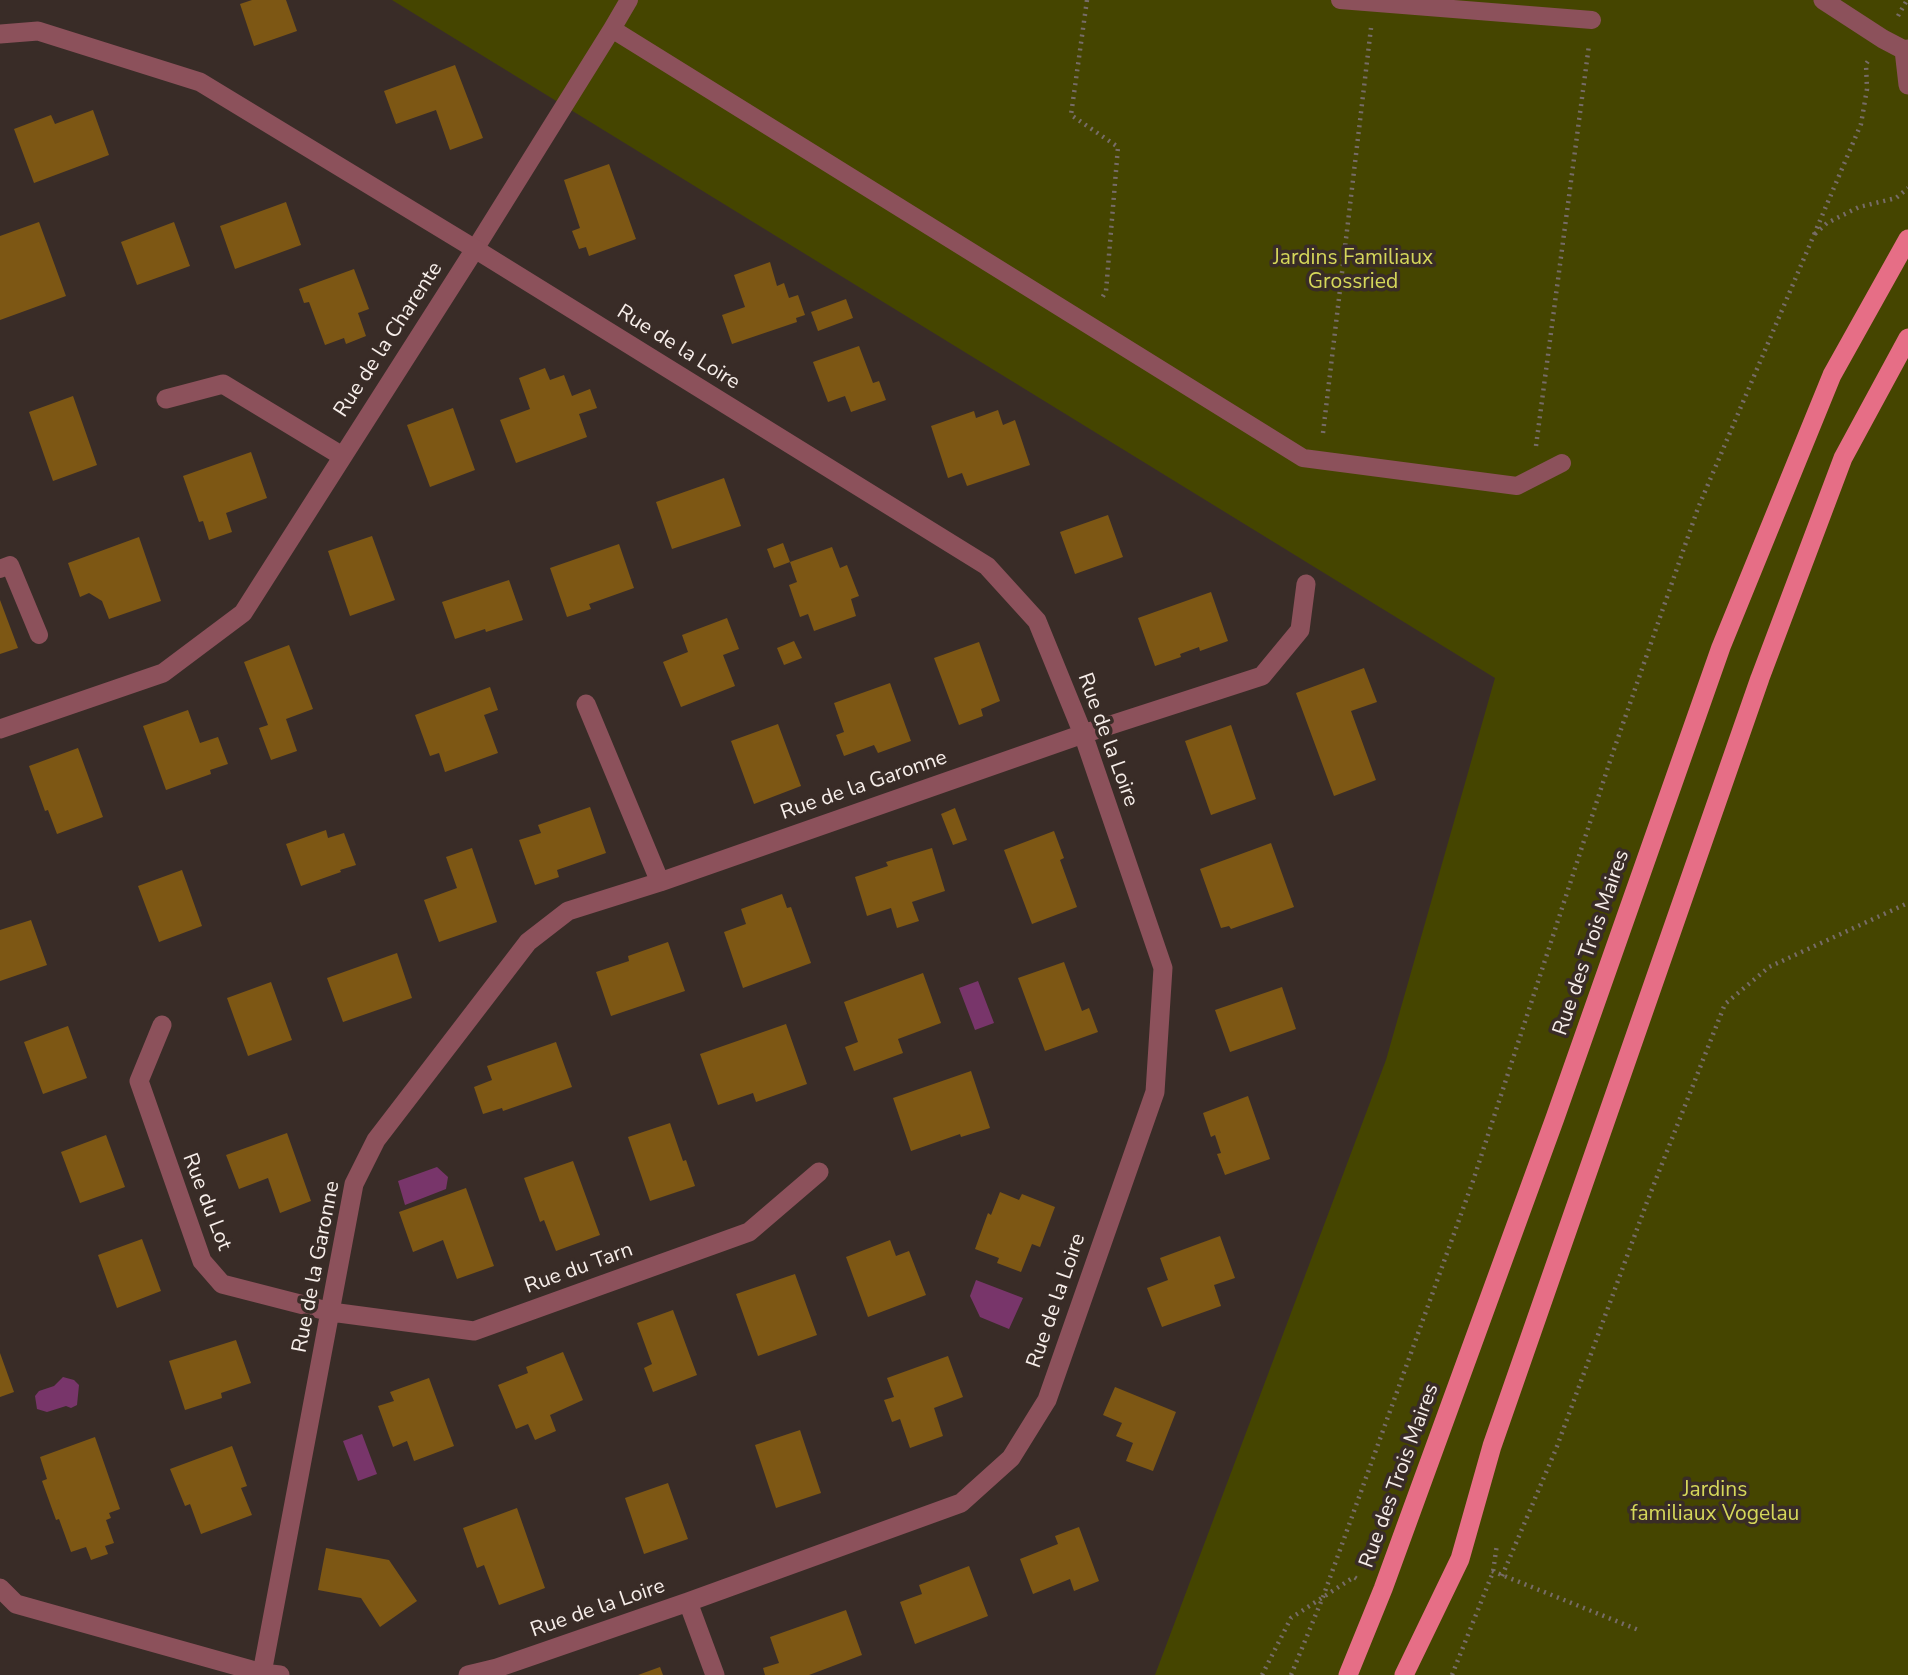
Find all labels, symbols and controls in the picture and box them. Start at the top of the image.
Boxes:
park label: Jardins Familiaux Grossried [1273,246,1433,296]
street label: Rue de la Charente [329,258,449,422]
street label: Rue de la Loire [612,300,744,396]
street label: Rue de la Loire [1071,670,1143,810]
street label: Rue de la Garonne [777,746,951,826]
street label: Rue des Trois Maires [1548,847,1636,1039]
street label: Rue du Lot [176,1150,236,1254]
street label: Rue de la Garonne [288,1179,346,1355]
street label: Rue de la Loire [1022,1231,1092,1371]
street label: Rue du Tarn [521,1238,637,1300]
street label: Rue des Trois Maires [1355,1380,1445,1572]
park label: Jardins familiaux Vogelau [1631,1478,1799,1528]
street label: Rue de la Loire [528,1574,668,1644]

